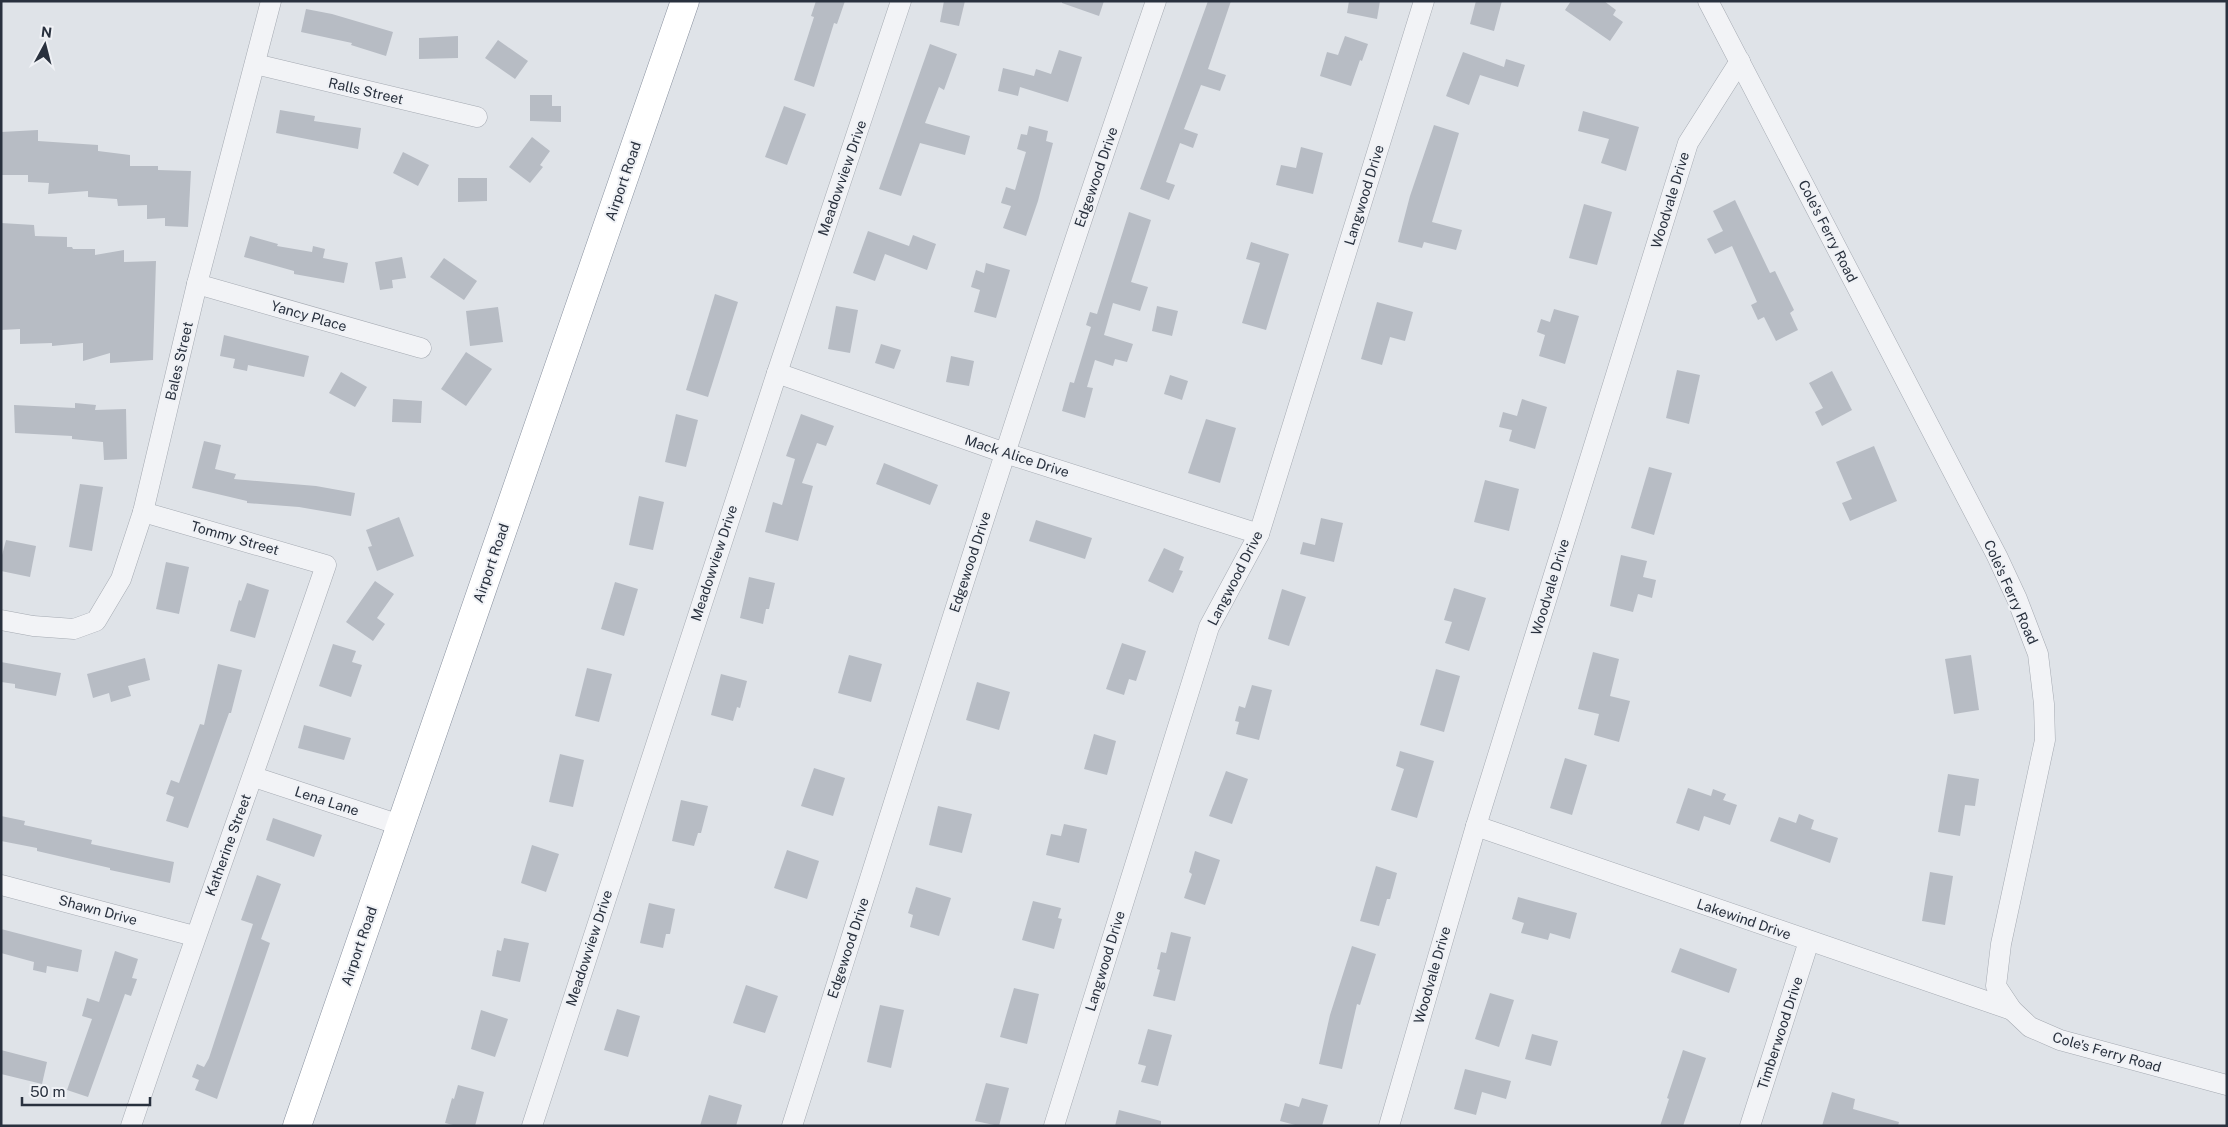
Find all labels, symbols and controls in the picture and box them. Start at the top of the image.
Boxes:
north arrow [20,20,70,70]
text: N [40,23,53,41]
street label: Ralls Street [327,75,405,107]
street label: Meadowview Drive [815,118,869,238]
street label: Edgewood Drive [1071,125,1121,229]
street label: Airport Road [602,139,644,223]
street label: Langwood Drive [1341,143,1387,247]
street label: Woodvale Drive [1648,150,1692,250]
street label: Cole's Ferry Road [1795,177,1861,285]
street label: Yancy Place [269,298,349,334]
street label: Bales Street [162,320,196,402]
street label: Mack Alice Drive [963,432,1071,480]
street label: Meadowview Drive [688,503,740,623]
street label: Edgewood Drive [946,509,994,614]
street label: Tommy Street [189,518,281,558]
street label: Airport Road [470,521,512,605]
street label: Langwood Drive [1204,528,1266,628]
street label: Woodvale Drive [1528,537,1572,637]
street label: Cole's Ferry Road [1981,537,2041,647]
street label: Lena Lane [293,783,361,819]
street label: Katherine Street [202,792,254,898]
street label: Meadowview Drive [563,888,615,1008]
street label: Shawn Drive [57,892,139,928]
street label: Edgewood Drive [824,895,872,1000]
street label: Lakewind Drive [1695,895,1793,943]
street label: Airport Road [338,904,380,988]
street label: Langwood Drive [1082,909,1128,1013]
street label: Woodvale Drive [1411,925,1454,1025]
street label: Timberwood Drive [1754,974,1806,1091]
street label: Cole's Ferry Road [2051,1029,2163,1075]
scale bar [22,1074,150,1106]
text: 50 m [30,1083,65,1100]

